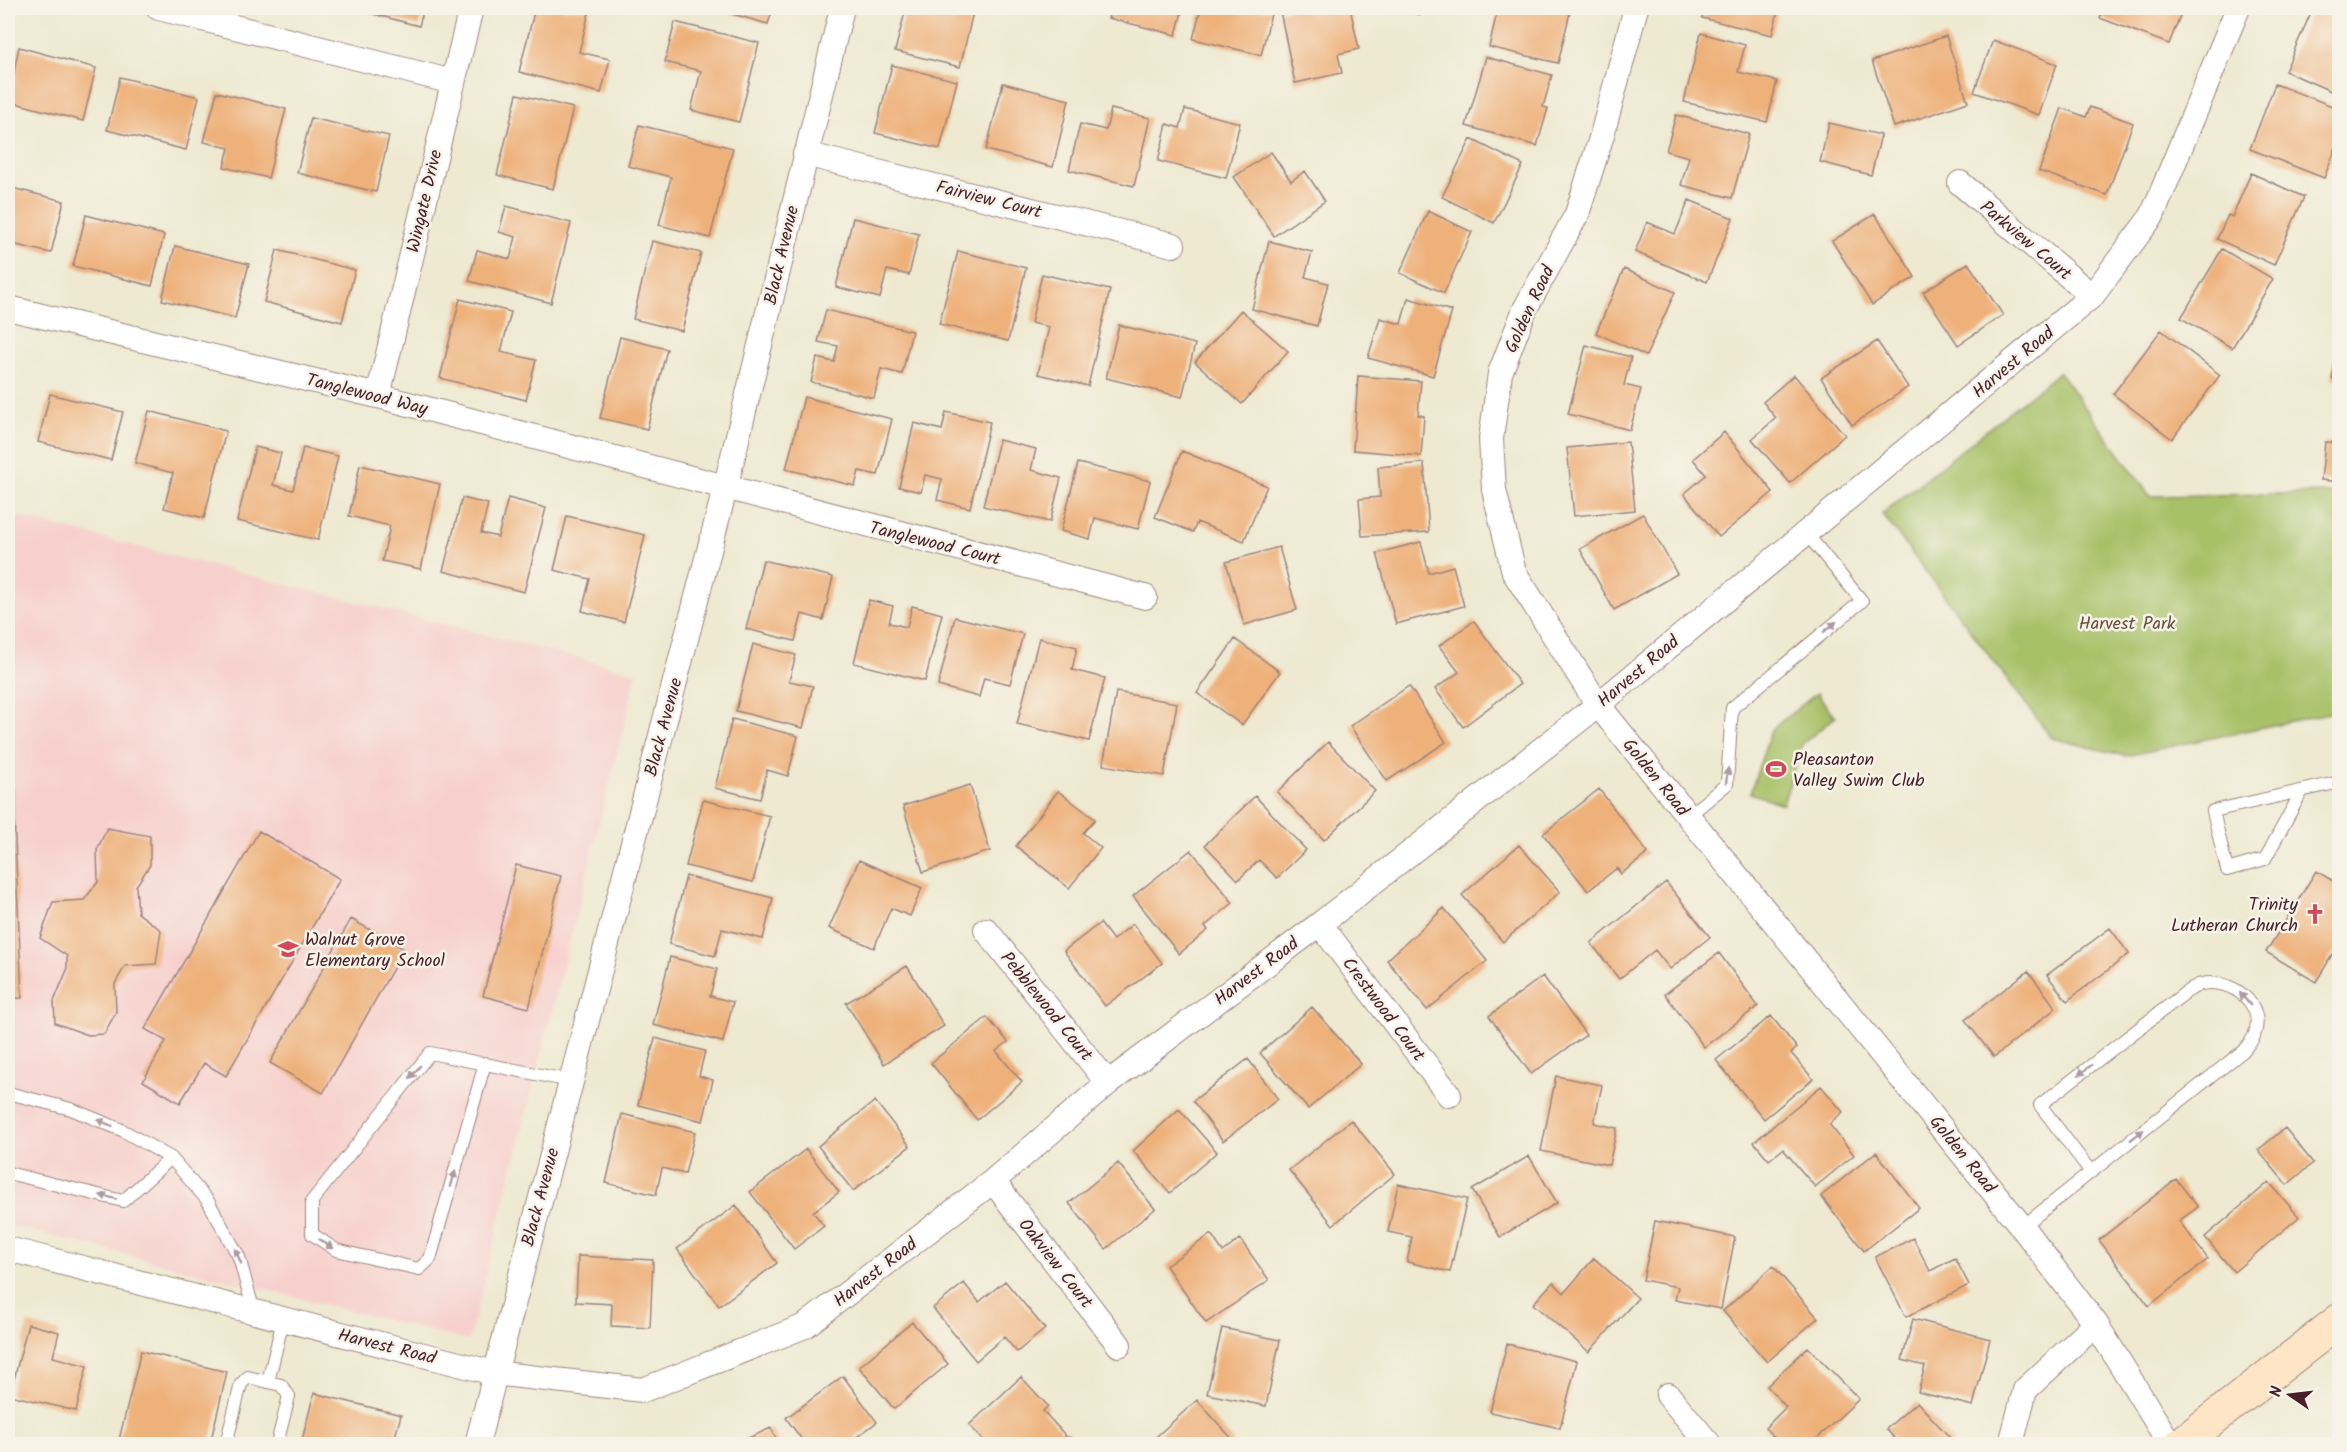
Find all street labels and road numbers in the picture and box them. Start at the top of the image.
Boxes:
street label: Wingate Drive [400,147,451,256]
street label: Fairview Court [933,173,1046,228]
street label: Parkview Court [1973,194,2078,289]
street label: Black Avenue [757,203,808,308]
street label: Golden Road [1497,260,1564,358]
street label: Harvest Road [1966,319,2062,406]
street label: Tanglewood Way [303,366,431,425]
street label: Tanglewood Court [866,514,1004,575]
street label: Harvest Road [1591,628,1687,715]
street label: Black Avenue [637,675,692,780]
street label: Golden Road [1614,732,1696,824]
street label: Harvest Road [1208,930,1306,1014]
street label: Pebblewood Court [992,946,1100,1069]
street label: Crestwood Court [1334,951,1432,1069]
street label: Golden Road [1921,1109,2003,1201]
street label: Black Avenue [514,1145,569,1250]
street label: Oakview Court [1010,1213,1100,1316]
street label: Harvest Road [828,1230,925,1315]
street label: Harvest Road [335,1321,440,1374]

